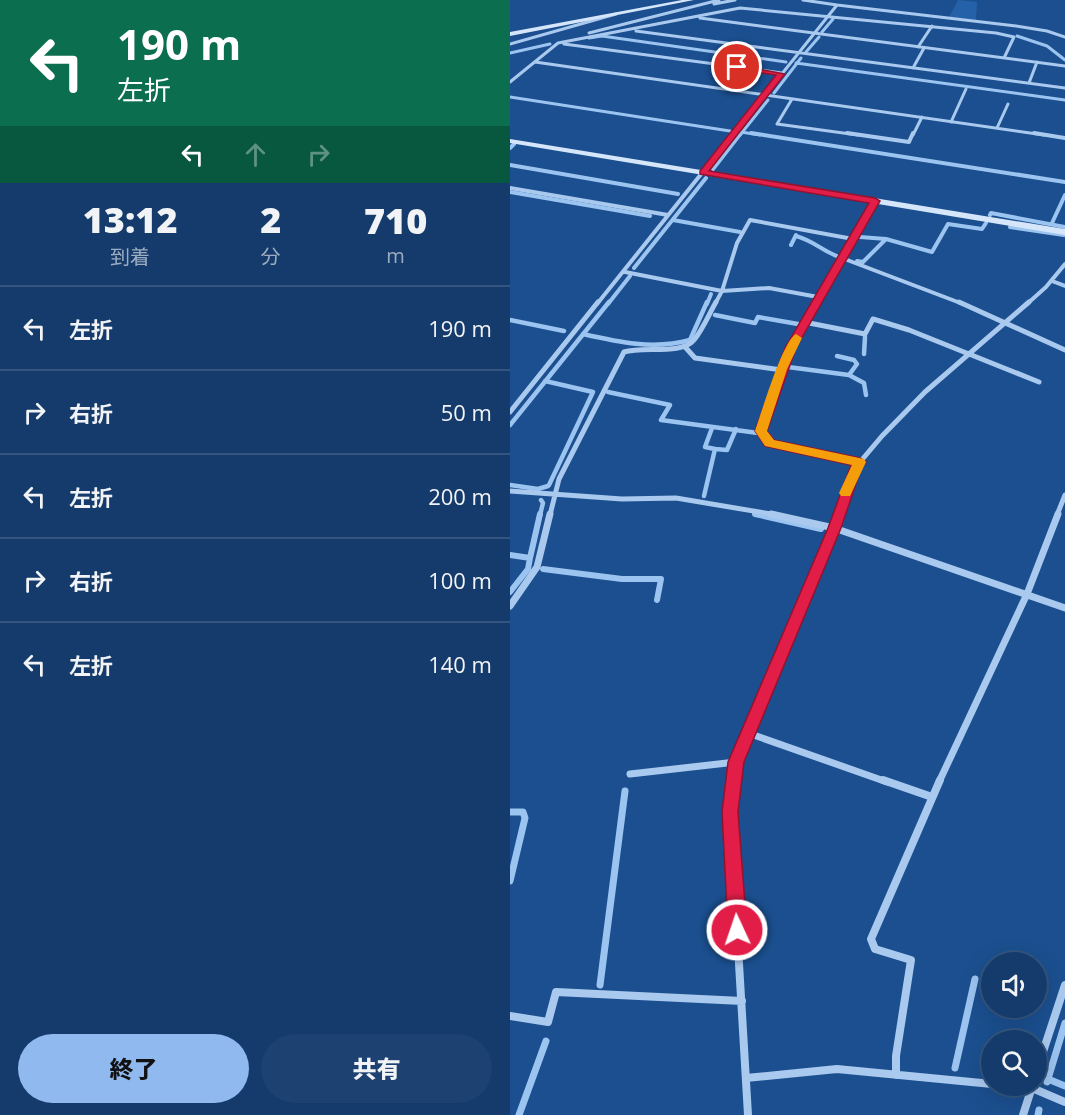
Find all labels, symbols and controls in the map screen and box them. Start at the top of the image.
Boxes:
text: 190 m [117,15,241,72]
icon: left [18,24,96,102]
pin [711,41,762,92]
icon: arrive [720,50,753,83]
text: 左折 [117,71,171,108]
icon: left [176,138,209,171]
icon: ahead [239,138,272,171]
icon: right [302,138,335,171]
text: 13:12 [83,195,177,244]
text: 2 [260,195,281,244]
text: 710 [364,196,427,245]
text: m [386,242,405,269]
text: 到着 [110,243,150,270]
text: 分 [261,243,281,270]
icon: left [18,312,51,345]
text: 190 m [428,313,492,343]
text: 左折 [69,314,113,344]
icon: right [18,396,51,429]
text: 50 m [441,397,492,427]
text: 右折 [69,398,113,428]
icon: left [18,480,51,513]
text: 200 m [428,481,492,511]
text: 左折 [69,482,113,512]
icon: right [18,564,51,597]
text: 100 m [428,565,492,595]
text: 右折 [69,566,113,596]
icon: left [18,648,51,681]
text: 140 m [428,649,492,679]
text: 左折 [69,650,113,680]
position arrow [705,898,769,962]
map controls [981,952,1047,1096]
button: sound [981,952,1047,1018]
button: search [981,1030,1047,1096]
button: 終了 [18,1034,249,1103]
button: 共有 [261,1034,492,1103]

